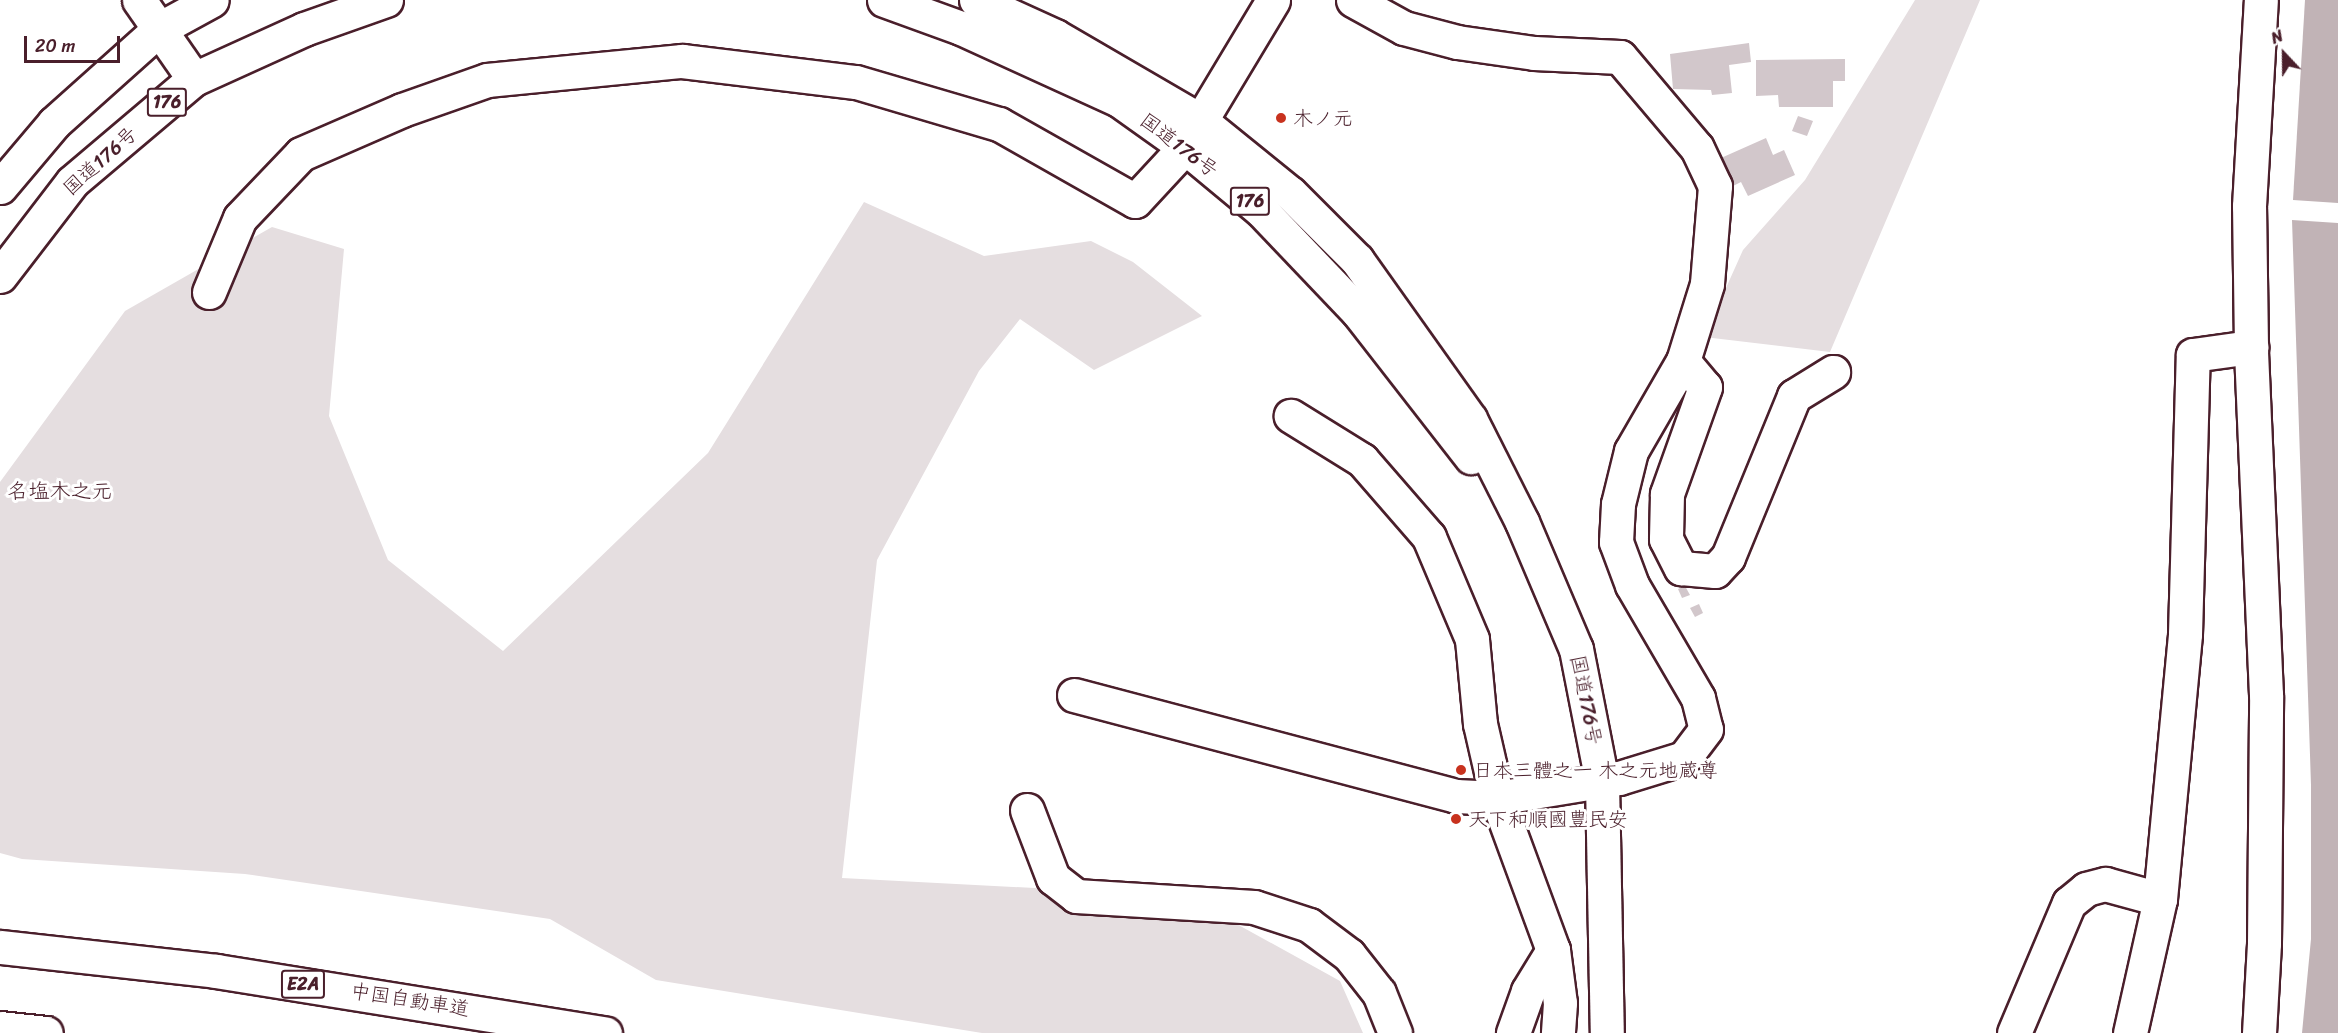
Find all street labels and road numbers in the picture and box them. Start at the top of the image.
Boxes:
road number: 176 [146,87,188,117]
street label: 国道176号 [1135,108,1223,182]
street label: 国道176号 [58,122,142,200]
road number: 176 [1229,186,1271,216]
street label: 国道176号 [1566,653,1606,747]
road number: E2A [280,969,326,999]
street label: 中国自動車道 [349,979,471,1021]

